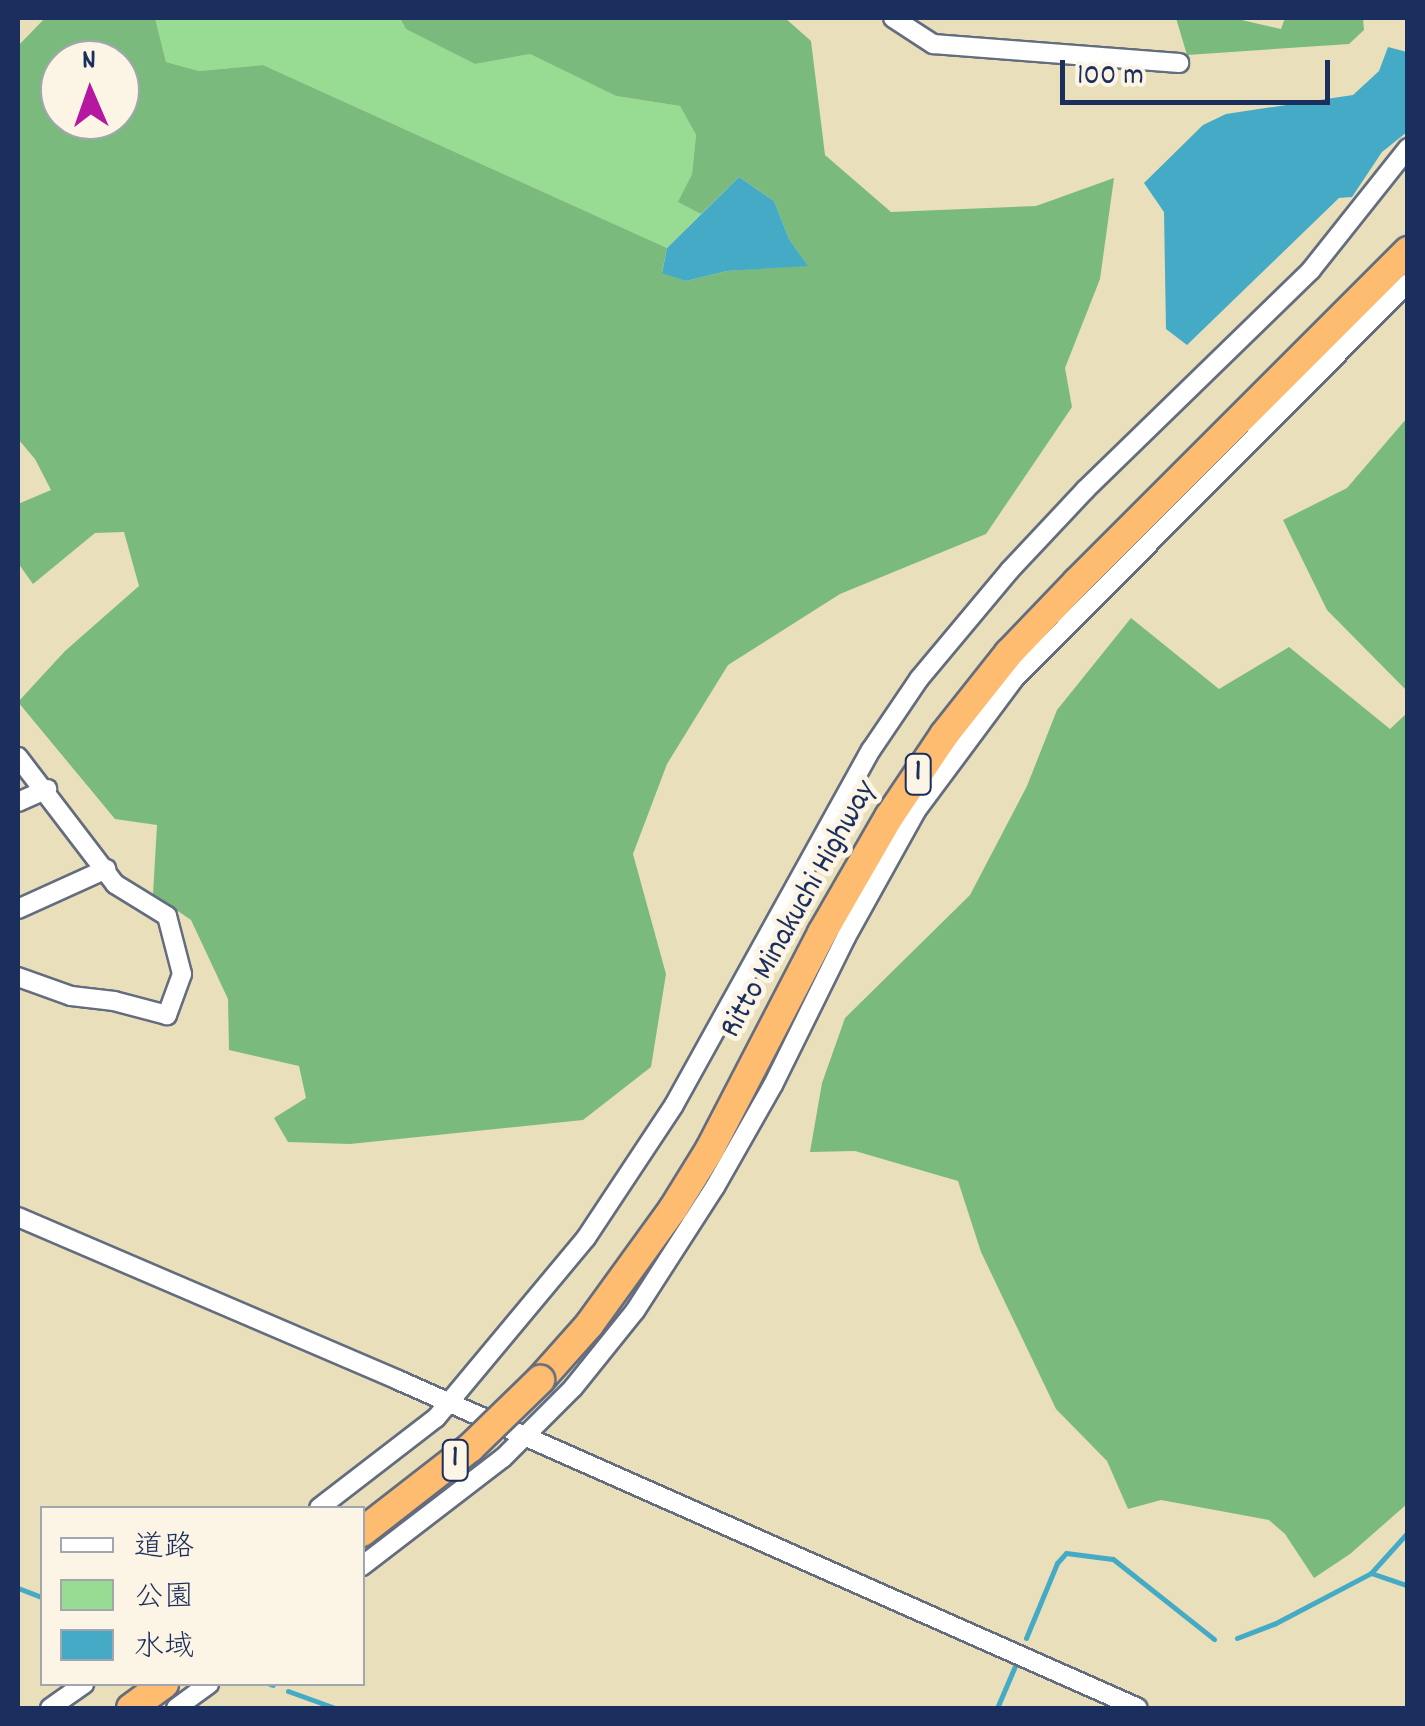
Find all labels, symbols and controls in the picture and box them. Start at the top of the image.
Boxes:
north arrow [40,40,140,140]
scale bar [1065,40,1335,102]
text: N [81,42,97,82]
text: 100 m [1077,56,1144,99]
road number: 1 [903,749,933,799]
street label: Ritto Minakuchi Highway [713,775,887,1045]
road number: 1 [440,1435,470,1485]
legend [40,1506,365,1686]
text: 道路 [134,1528,194,1571]
text: 公園 [134,1578,194,1621]
text: 水域 [134,1628,194,1671]

